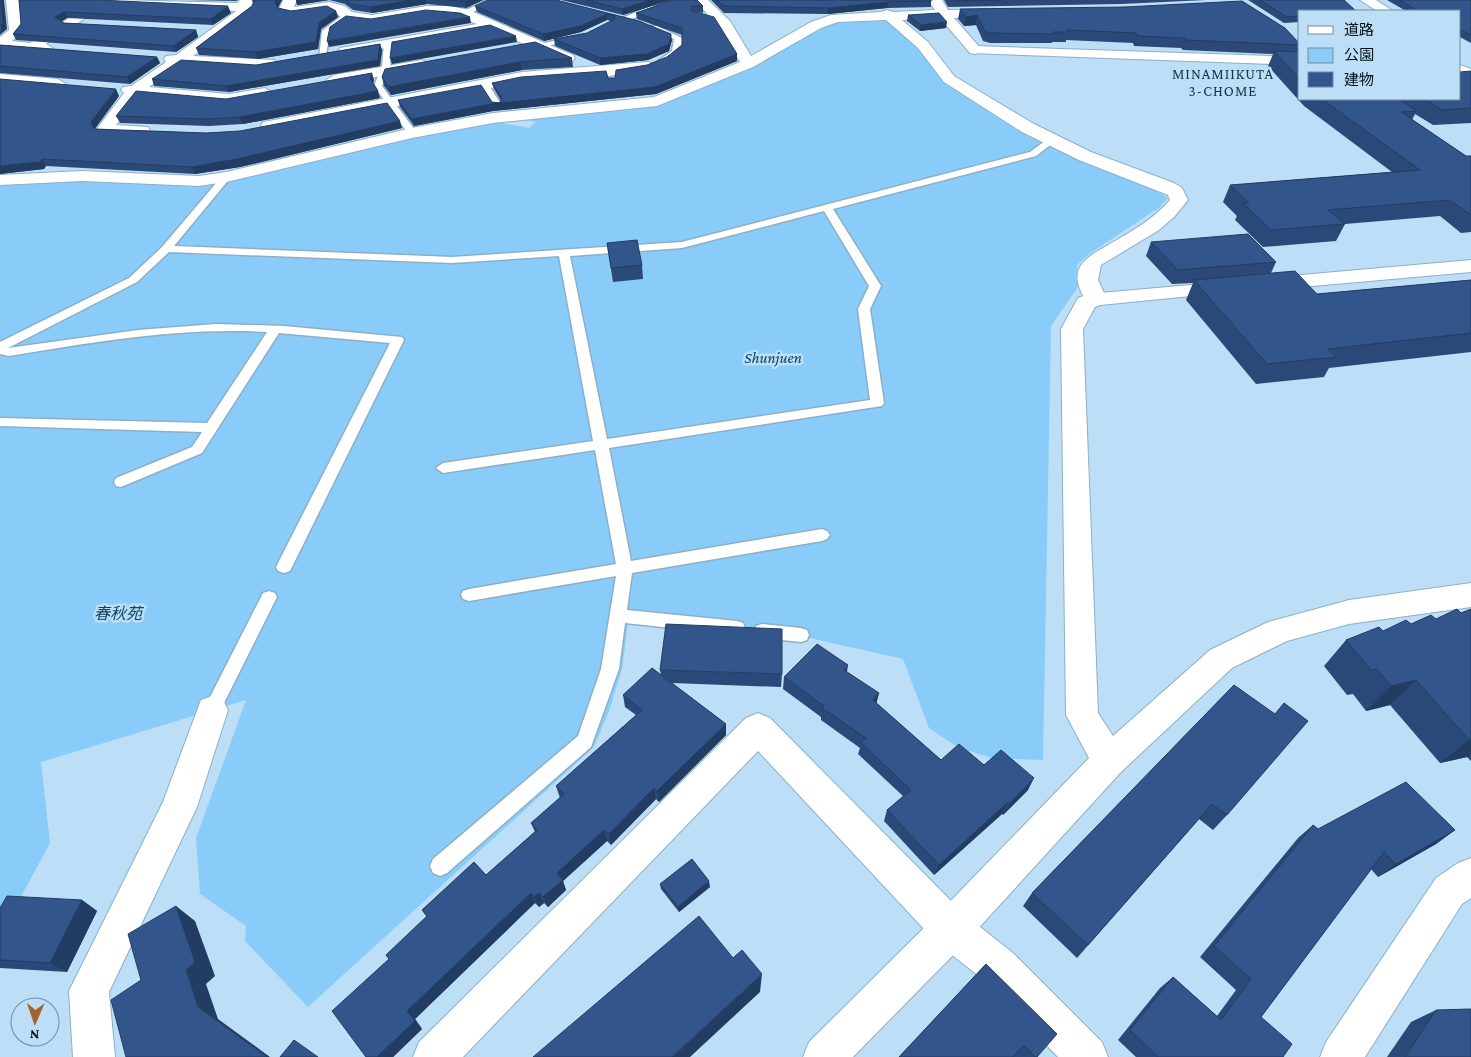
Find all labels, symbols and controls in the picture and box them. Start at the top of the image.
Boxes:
legend [1298,10,1461,100]
text: 道路 [1344,22,1374,38]
text: 公園 [1344,47,1374,63]
district label: MINAMIIKUTA 3-CHOME [1172,66,1274,99]
text: 建物 [1344,72,1374,88]
park label: Shunjuen [744,349,802,367]
park label: 春秋苑 [94,605,145,622]
north arrow [10,997,60,1047]
text: N [29,1027,40,1043]

